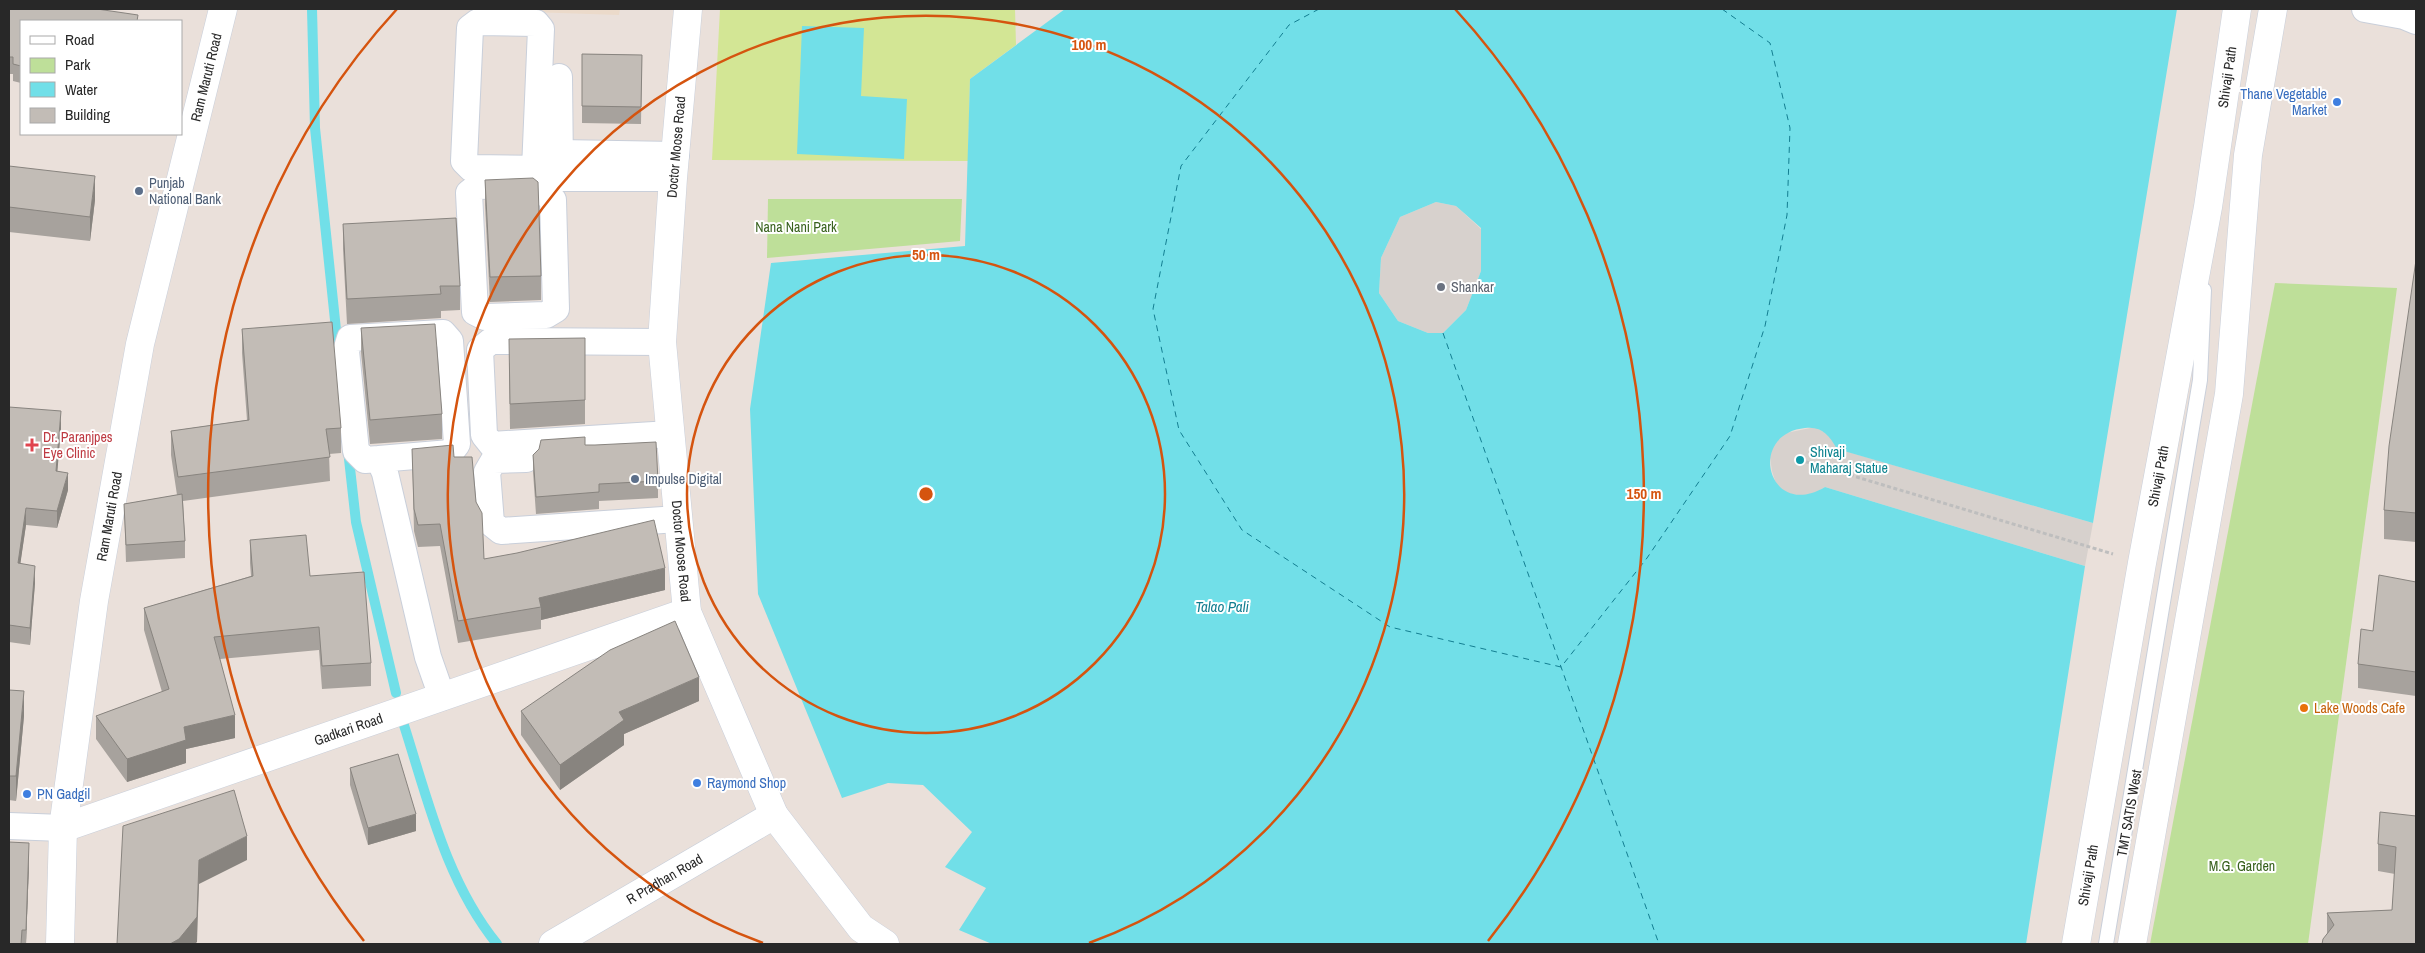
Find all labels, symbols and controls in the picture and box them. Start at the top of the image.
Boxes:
legend [20,20,182,135]
text: Road [65,29,94,50]
street label: Ram Maruti Road [186,31,226,123]
text: 100 m [1072,34,1106,55]
street label: Shivaji Path [2214,45,2240,109]
text: Park [65,54,91,75]
text: Water [65,79,97,100]
place label: Thane Vegetable Market [2240,85,2327,119]
street label: Doctor Moose Road [663,95,689,199]
marker: Thane Vegetable Market [2331,96,2343,108]
text: Building [65,104,110,125]
place label: Punjab National Bank [149,174,221,208]
marker: Punjab National Bank [133,185,145,197]
park label: Nana Nani Park [755,218,837,236]
text: 50 m [912,244,940,265]
place label: Shankar [1451,278,1494,296]
marker: Shankar [1435,281,1447,293]
place label: Dr. Paranjpes Eye Clinic [43,428,113,462]
marker: Dr. Paranjpes Eye Clinic [25,438,39,452]
place label: Shivaji Maharaj Statue [1810,443,1888,477]
street label: Shivaji Path [2144,444,2173,508]
marker: Shivaji Maharaj Statue [1794,454,1806,466]
street label: Ram Maruti Road [92,470,126,563]
place label: Impulse Digital [645,470,722,488]
marker: Impulse Digital [629,473,641,485]
text: 150 m [1627,483,1661,504]
centre of rings [917,485,935,503]
street label: Doctor Moose Road [668,499,695,603]
water label: Talao Pali [1195,596,1249,617]
place label: Lake Woods Cafe [2314,699,2405,717]
marker: Lake Woods Cafe [2298,702,2310,714]
street label: Gadkari Road [312,709,385,749]
street label: TMT SATIS West [2112,768,2146,858]
place label: Raymond Shop [707,774,786,792]
marker: Raymond Shop [691,777,703,789]
place label: PN Gadgil [37,785,90,803]
marker: PN Gadgil [21,788,33,800]
street label: Shivaji Path [2074,843,2102,907]
street label: R Pradhan Road [623,850,706,908]
park label: M.G. Garden [2209,857,2275,875]

